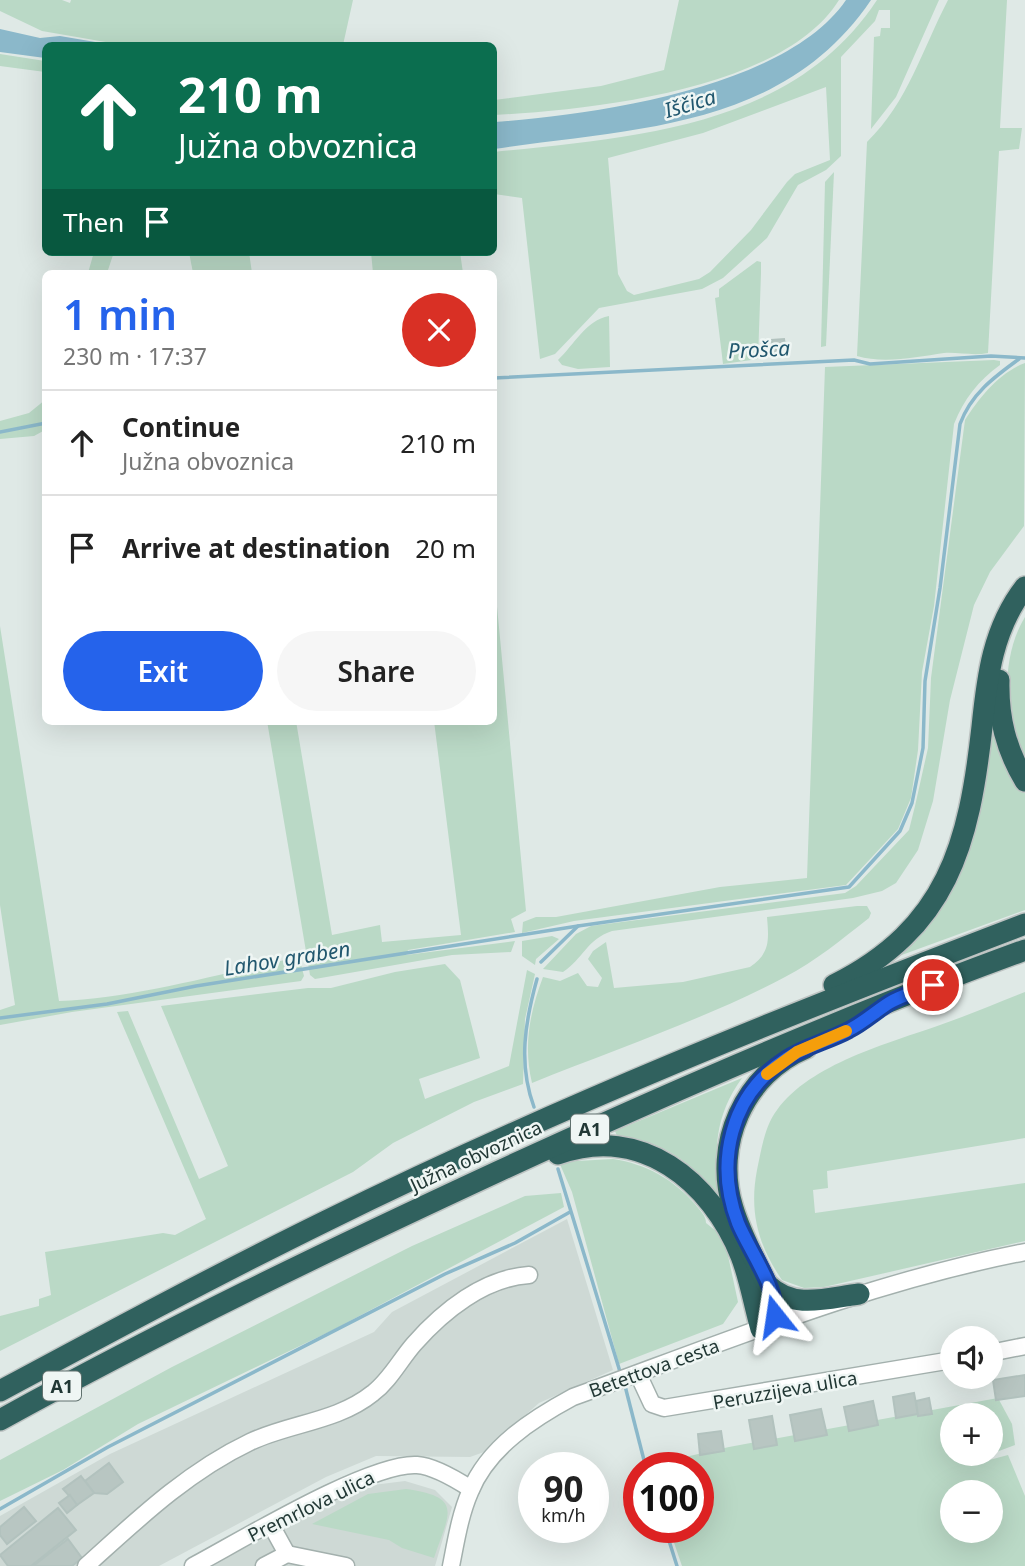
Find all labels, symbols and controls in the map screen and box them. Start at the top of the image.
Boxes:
text: 210 m [178,61,323,127]
icon: ahead [63,70,154,161]
water label: Iščica [660,82,719,124]
text: Južna obvoznica [178,124,418,167]
icon: arrive [138,203,176,241]
text: Then [63,204,124,240]
text: 1 min [63,285,177,342]
button: close [402,293,476,367]
water label: Prošca [727,333,791,365]
text: 230 m · 17:37 [63,340,207,372]
text: Continue [122,409,240,445]
icon: ahead [63,424,101,462]
text: 210 m [400,425,476,461]
text: Južna obvoznica [122,445,294,477]
icon: arrive [63,529,101,567]
text: Arrive at destination [122,530,391,566]
text: 20 m [415,530,476,566]
button: Exit [63,631,263,711]
button: Share [277,631,476,711]
water label: Lahov graben [222,934,352,982]
pin [903,955,963,1015]
icon: arrive [914,966,952,1004]
street label: Južna obvoznica [404,1114,546,1199]
road number: A1 [571,1114,609,1144]
position arrow [738,1279,812,1353]
map controls [940,1326,1003,1543]
button: sound [940,1326,1003,1389]
street label: Betettova cesta [585,1332,723,1404]
street label: Peruzzijeva ulica [711,1364,859,1416]
road number: A1 [43,1372,81,1400]
button: + [940,1403,1003,1466]
speed limit sign: 100 [623,1452,714,1543]
street label: Premrlova ulica [243,1464,379,1548]
text: 90 [543,1465,584,1512]
button: − [940,1480,1003,1543]
text: km/h [541,1503,586,1527]

